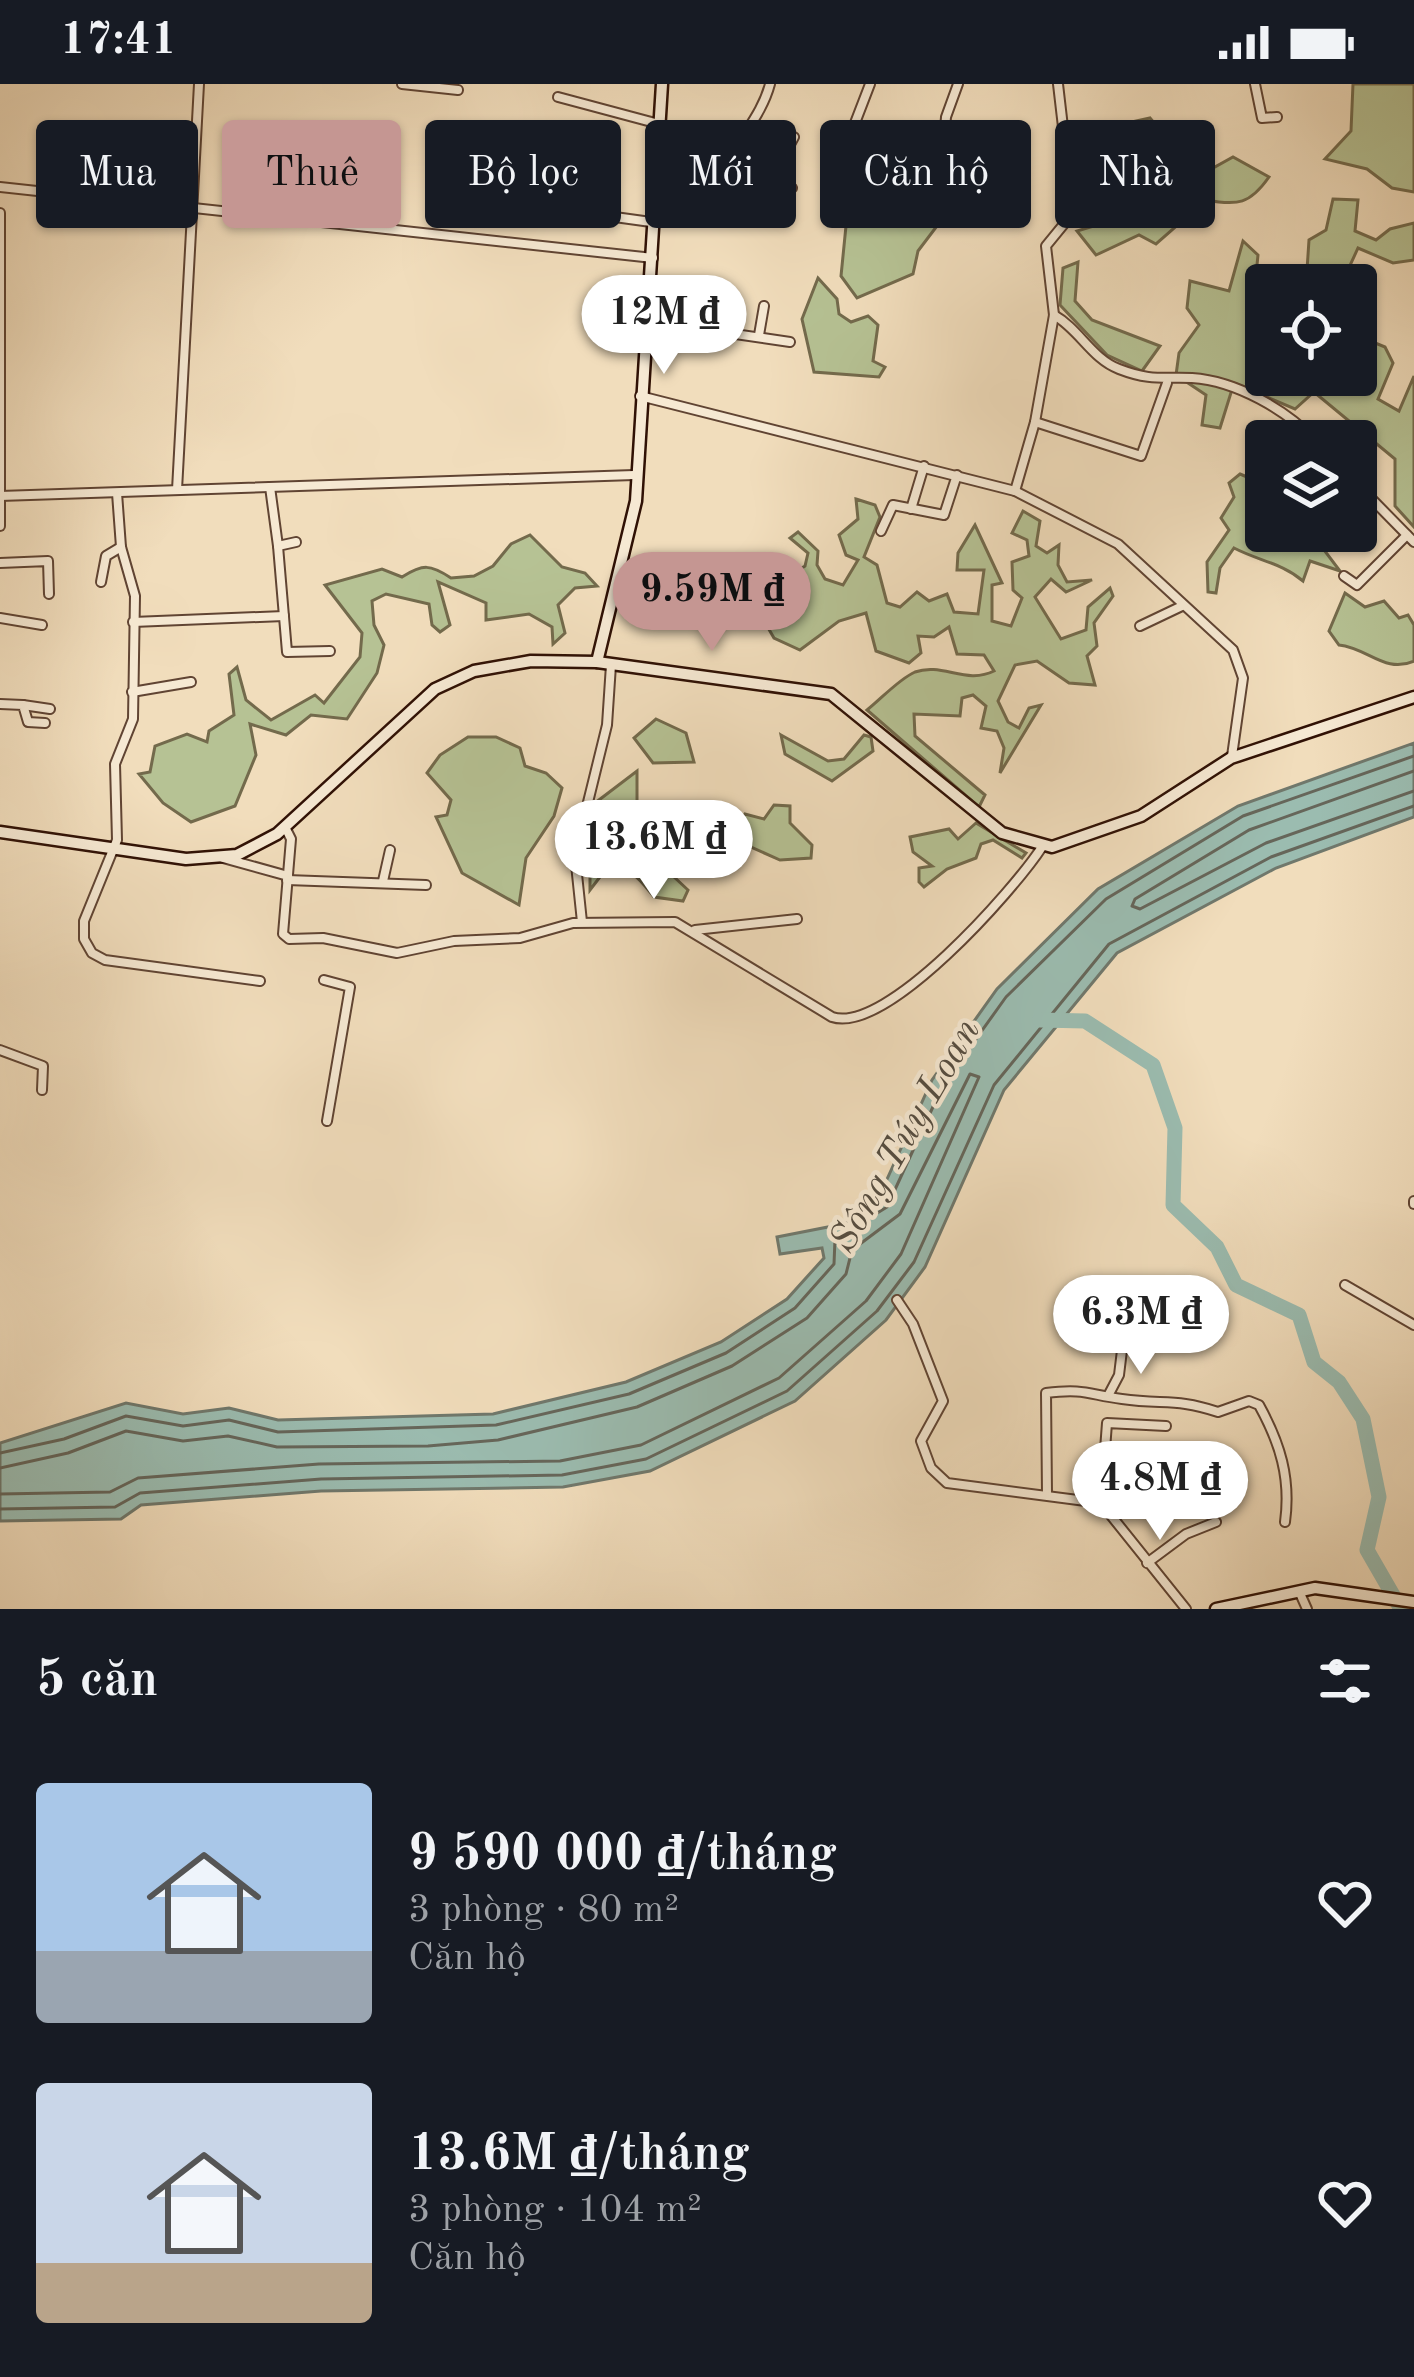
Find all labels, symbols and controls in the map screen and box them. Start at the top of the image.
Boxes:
text: 17:41 [60,19,177,64]
chip: Mua [36,120,198,228]
chip: Thuê [222,120,401,228]
chip: Bộ lọc [425,120,621,228]
chip: Mới [645,120,796,228]
chip: Căn hộ [820,120,1031,228]
chip: Nhà [1055,120,1215,228]
map controls [1245,264,1377,552]
button: locate [1245,264,1377,396]
pin: 12M ₫ [580,275,748,377]
text: 12M ₫ [609,294,719,333]
button: layers [1245,420,1377,552]
pin: 9.59M ₫ [601,552,823,654]
text: 9.59M ₫ [640,571,784,610]
pin: 13.6M ₫ [543,800,765,902]
text: 13.6M ₫ [582,819,726,858]
water label: Sông Túy Loan [824,1013,988,1259]
pin: 6.3M ₫ [1043,1275,1239,1377]
text: 6.3M ₫ [1080,1294,1202,1333]
pin: 4.8M ₫ [1062,1441,1258,1543]
text: 4.8M ₫ [1099,1460,1221,1499]
icon: filters [1312,1648,1378,1714]
text: 5 căn [36,1656,158,1707]
text: 9 590 000 ₫/tháng [408,1830,837,1881]
icon: home [132,1831,276,1975]
icon: heart [1312,1870,1378,1936]
text: 3 phòng · 80 m² [408,1891,679,1930]
text: Căn hộ [408,1939,526,1978]
text: 13.6M ₫/tháng [408,2130,749,2181]
icon: home [132,2131,276,2275]
icon: heart [1312,2170,1378,2236]
text: 3 phòng · 104 m² [408,2191,702,2230]
text: Căn hộ [408,2239,526,2278]

